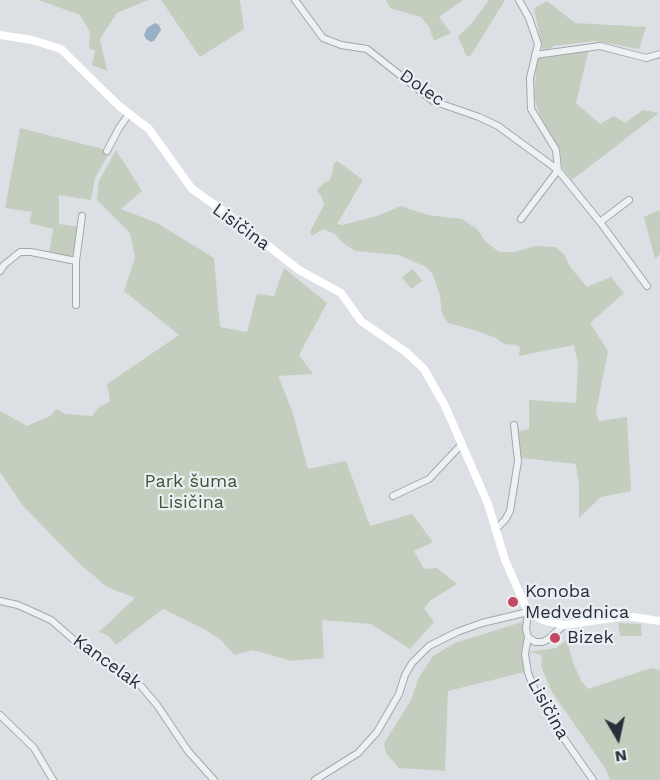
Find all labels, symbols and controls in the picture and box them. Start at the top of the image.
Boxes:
street label: Dolec [395,65,449,111]
street label: Lisičina [208,199,274,255]
park label: Park šuma Lisičina [145,471,237,514]
place label: Konoba Medvednica [525,581,629,624]
marker: Konoba Medvednica [506,595,520,609]
place label: Bizek [567,627,614,649]
street label: Kancelak [69,630,145,694]
marker: Bizek [548,631,562,645]
street label: Lisičina [523,675,573,743]
north arrow [588,708,648,768]
text: N [614,746,628,767]

